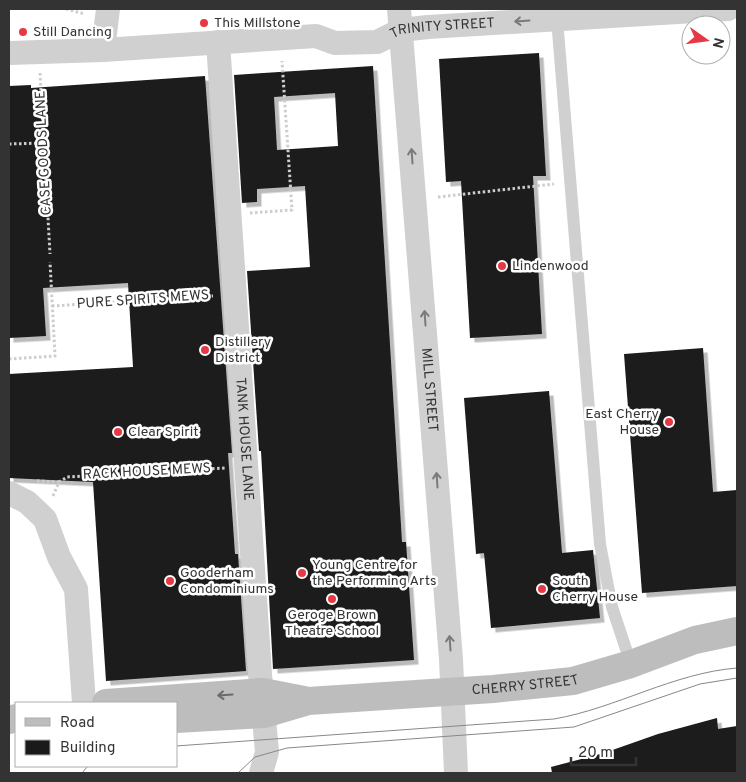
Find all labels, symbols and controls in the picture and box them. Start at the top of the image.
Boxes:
place label: This Millstone [214,15,301,32]
street label: TRINITY STREET [387,15,495,43]
north arrow [681,15,731,65]
marker: This Millstone [198,17,210,29]
one-way arrow [515,17,531,26]
place label: Still Dancing [33,24,112,41]
marker: Still Dancing [17,26,29,38]
text: N [708,36,727,50]
street label: CASE GOODS LANE [32,90,56,216]
one-way arrow [407,149,417,165]
place label: Lindenwood [512,258,589,275]
marker: Lindenwood [496,260,508,272]
street label: PURE SPIRITS MEWS [76,287,210,313]
one-way arrow [420,311,429,327]
place label: Distillery District [215,334,271,367]
marker: Distillery District [199,344,211,356]
street label: MILL STREET [418,347,441,432]
street label: TANK HOUSE LANE [232,377,257,501]
place label: East Cherry House [585,406,659,439]
marker: East Cherry House [663,416,675,428]
place label: Clear Spirit [128,424,199,441]
marker: Clear Spirit [112,426,124,438]
street label: RACK HOUSE MEWS [82,460,212,484]
one-way arrow [433,473,442,489]
place label: Young Centre for the Performing Arts [312,557,436,590]
place label: Gooderham Condominiums [180,565,274,598]
marker: Young Centre for the Performing Arts [296,567,308,579]
place label: South Cherry House [552,573,638,606]
marker: Gooderham Condominiums [164,575,176,587]
marker: South Cherry House [536,583,548,595]
marker: Geroge Brown Theatre School [326,593,338,605]
place label: Geroge Brown Theatre School [285,607,379,640]
one-way arrow [445,635,454,651]
street label: CHERRY STREET [471,671,581,699]
one-way arrow [217,690,233,700]
legend [15,702,178,767]
text: Road [60,714,95,733]
scale bar [571,734,636,766]
text: Building [60,739,115,758]
text: 20 m [578,744,613,763]

